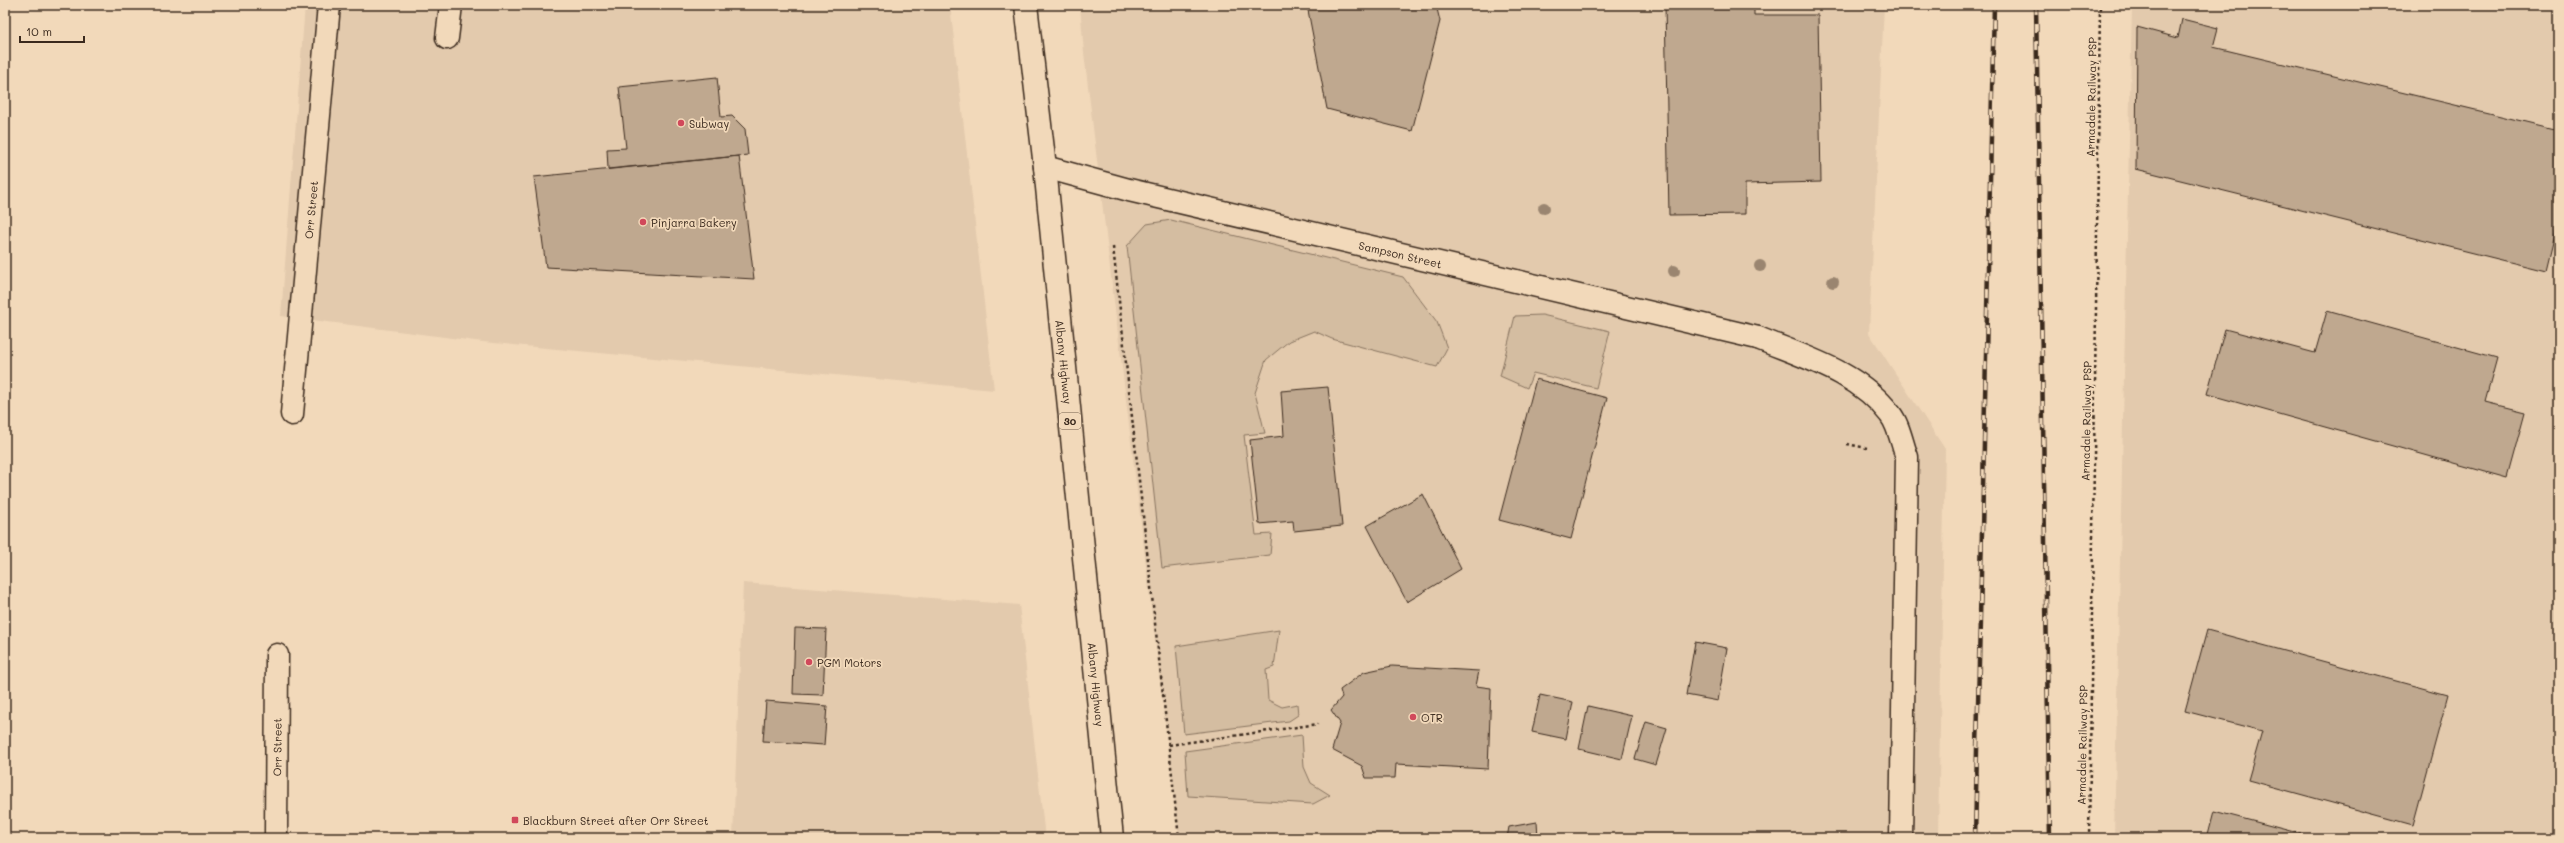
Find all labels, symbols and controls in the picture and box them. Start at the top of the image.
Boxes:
scale bar [20,18,84,44]
text: 10 m [26,23,52,39]
street label: Armadale Railway PSP [2082,37,2100,157]
place label: Subway [689,116,730,131]
marker: Subway [676,118,686,128]
street label: Orr Street [300,180,321,240]
place label: Pinjarra Bakery [651,215,737,230]
marker: Pinjarra Bakery [638,217,648,227]
street label: Sampson Street [1357,237,1444,271]
street label: Albany Highway [1053,319,1076,405]
street label: Armadale Railway PSP [2077,361,2095,481]
road number: 30 [1059,413,1081,429]
street label: Albany Highway [1085,641,1108,727]
place label: PGM Motors [817,655,882,670]
marker: PGM Motors [804,657,814,667]
street label: Armadale Railway PSP [2073,685,2091,805]
place label: OTR [1421,710,1443,725]
marker: OTR [1408,712,1418,722]
street label: Orr Street [269,718,284,776]
place label: Blackburn Street after Orr Street [523,813,709,828]
marker: Blackburn Street after Orr Street [510,815,520,825]

